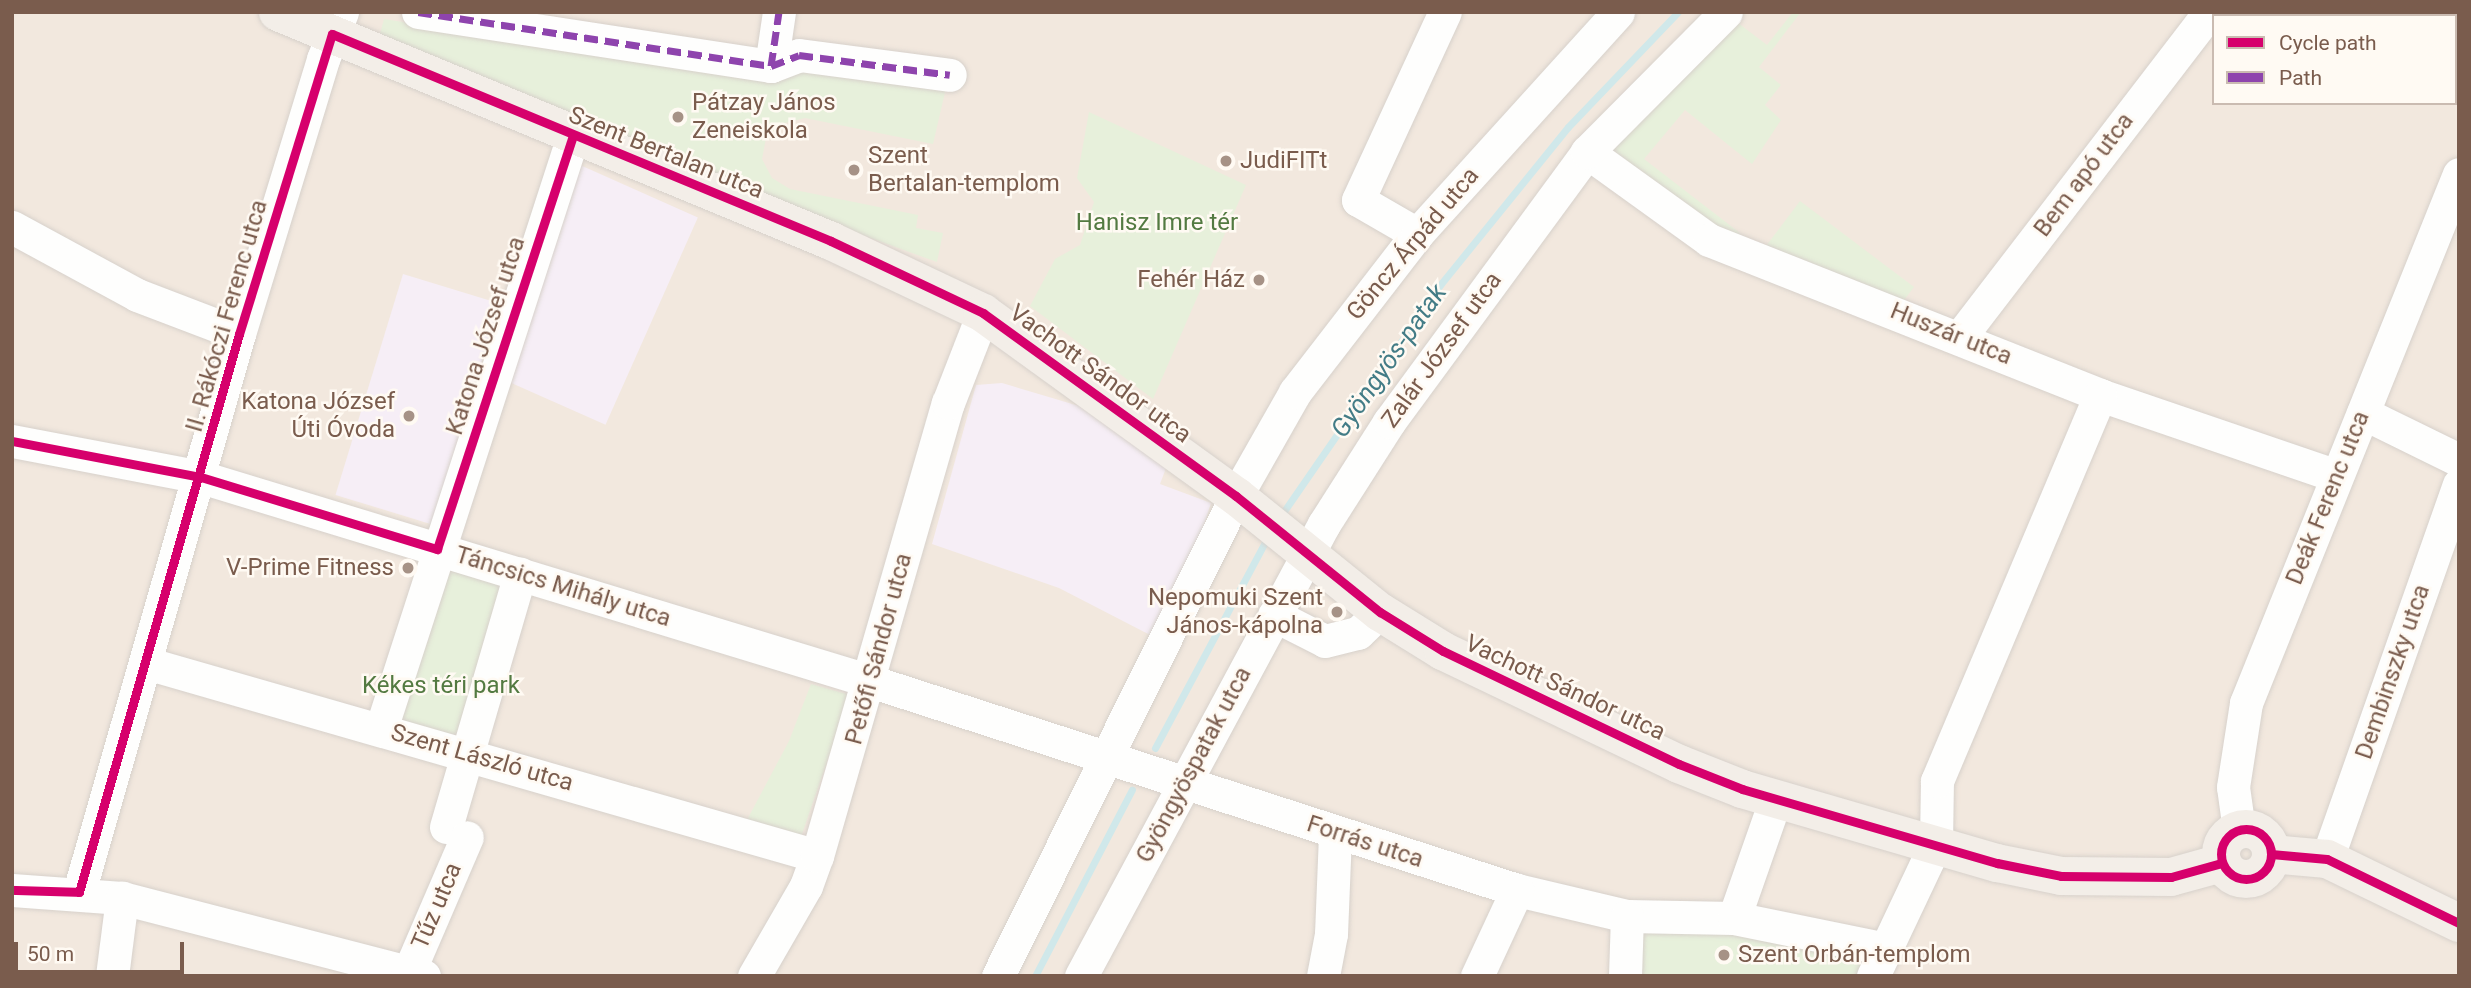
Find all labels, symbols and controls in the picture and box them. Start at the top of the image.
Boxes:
legend [2212,14,2457,105]
text: Cycle path [2279,31,2377,55]
text: Path [2279,66,2322,90]
place label: Pátzay János Zeneiskola [692,89,836,145]
street label: Szent Bertalan utca [564,101,768,205]
street label: Bem apó utca [2028,107,2140,243]
marker: Pátzay János Zeneiskola [670,109,686,125]
place label: Szent Bertalan-templom [868,142,1060,198]
place label: JudiFITt [1240,147,1327,175]
marker: JudiFITt [1218,153,1234,169]
marker: Szent Bertalan-templom [846,162,862,178]
street label: Göncz Árpád utca [1341,162,1485,326]
street label: II. Rákóczi Ferenc utca [180,197,274,435]
park label: Hanisz Imre tér [1076,209,1238,237]
street label: Katona József utca [440,233,532,439]
place label: Fehér Ház [1137,266,1245,294]
street label: Zalár József utca [1376,267,1508,433]
marker: Fehér Ház [1251,272,1267,288]
water label: Gyöngyös-patak [1325,278,1453,444]
street label: Huszár utca [1886,297,2016,371]
street label: Vachott Sándor utca [1004,298,1196,450]
place label: Katona József Úti Óvoda [241,388,395,444]
street label: Deák Ferenc utca [2280,407,2376,589]
marker: Katona József Úti Óvoda [401,408,417,424]
street label: Táncsics Mihály utca [452,540,674,634]
street label: Petőfi Sándor utca [840,550,918,748]
place label: V-Prime Fitness [226,554,394,582]
marker: V-Prime Fitness [400,560,416,576]
street label: Dembinszky utca [2350,581,2436,763]
place label: Nepomuki Szent János-kápolna [1148,584,1323,640]
marker: Nepomuki Szent János-kápolna [1329,604,1345,620]
street label: Vachott Sándor utca [1460,629,1670,747]
street label: Gyöngyöspatak utca [1130,662,1258,868]
park label: Kékes téri park [362,672,520,700]
street label: Szent László utca [388,718,576,798]
street label: Forrás utca [1303,810,1427,874]
street label: Tűz utca [406,858,468,954]
scale bar [18,928,187,972]
place label: Szent Orbán-templom [1738,941,1970,969]
text: 50 m [27,942,74,966]
marker: Szent Orbán-templom [1716,947,1732,963]

